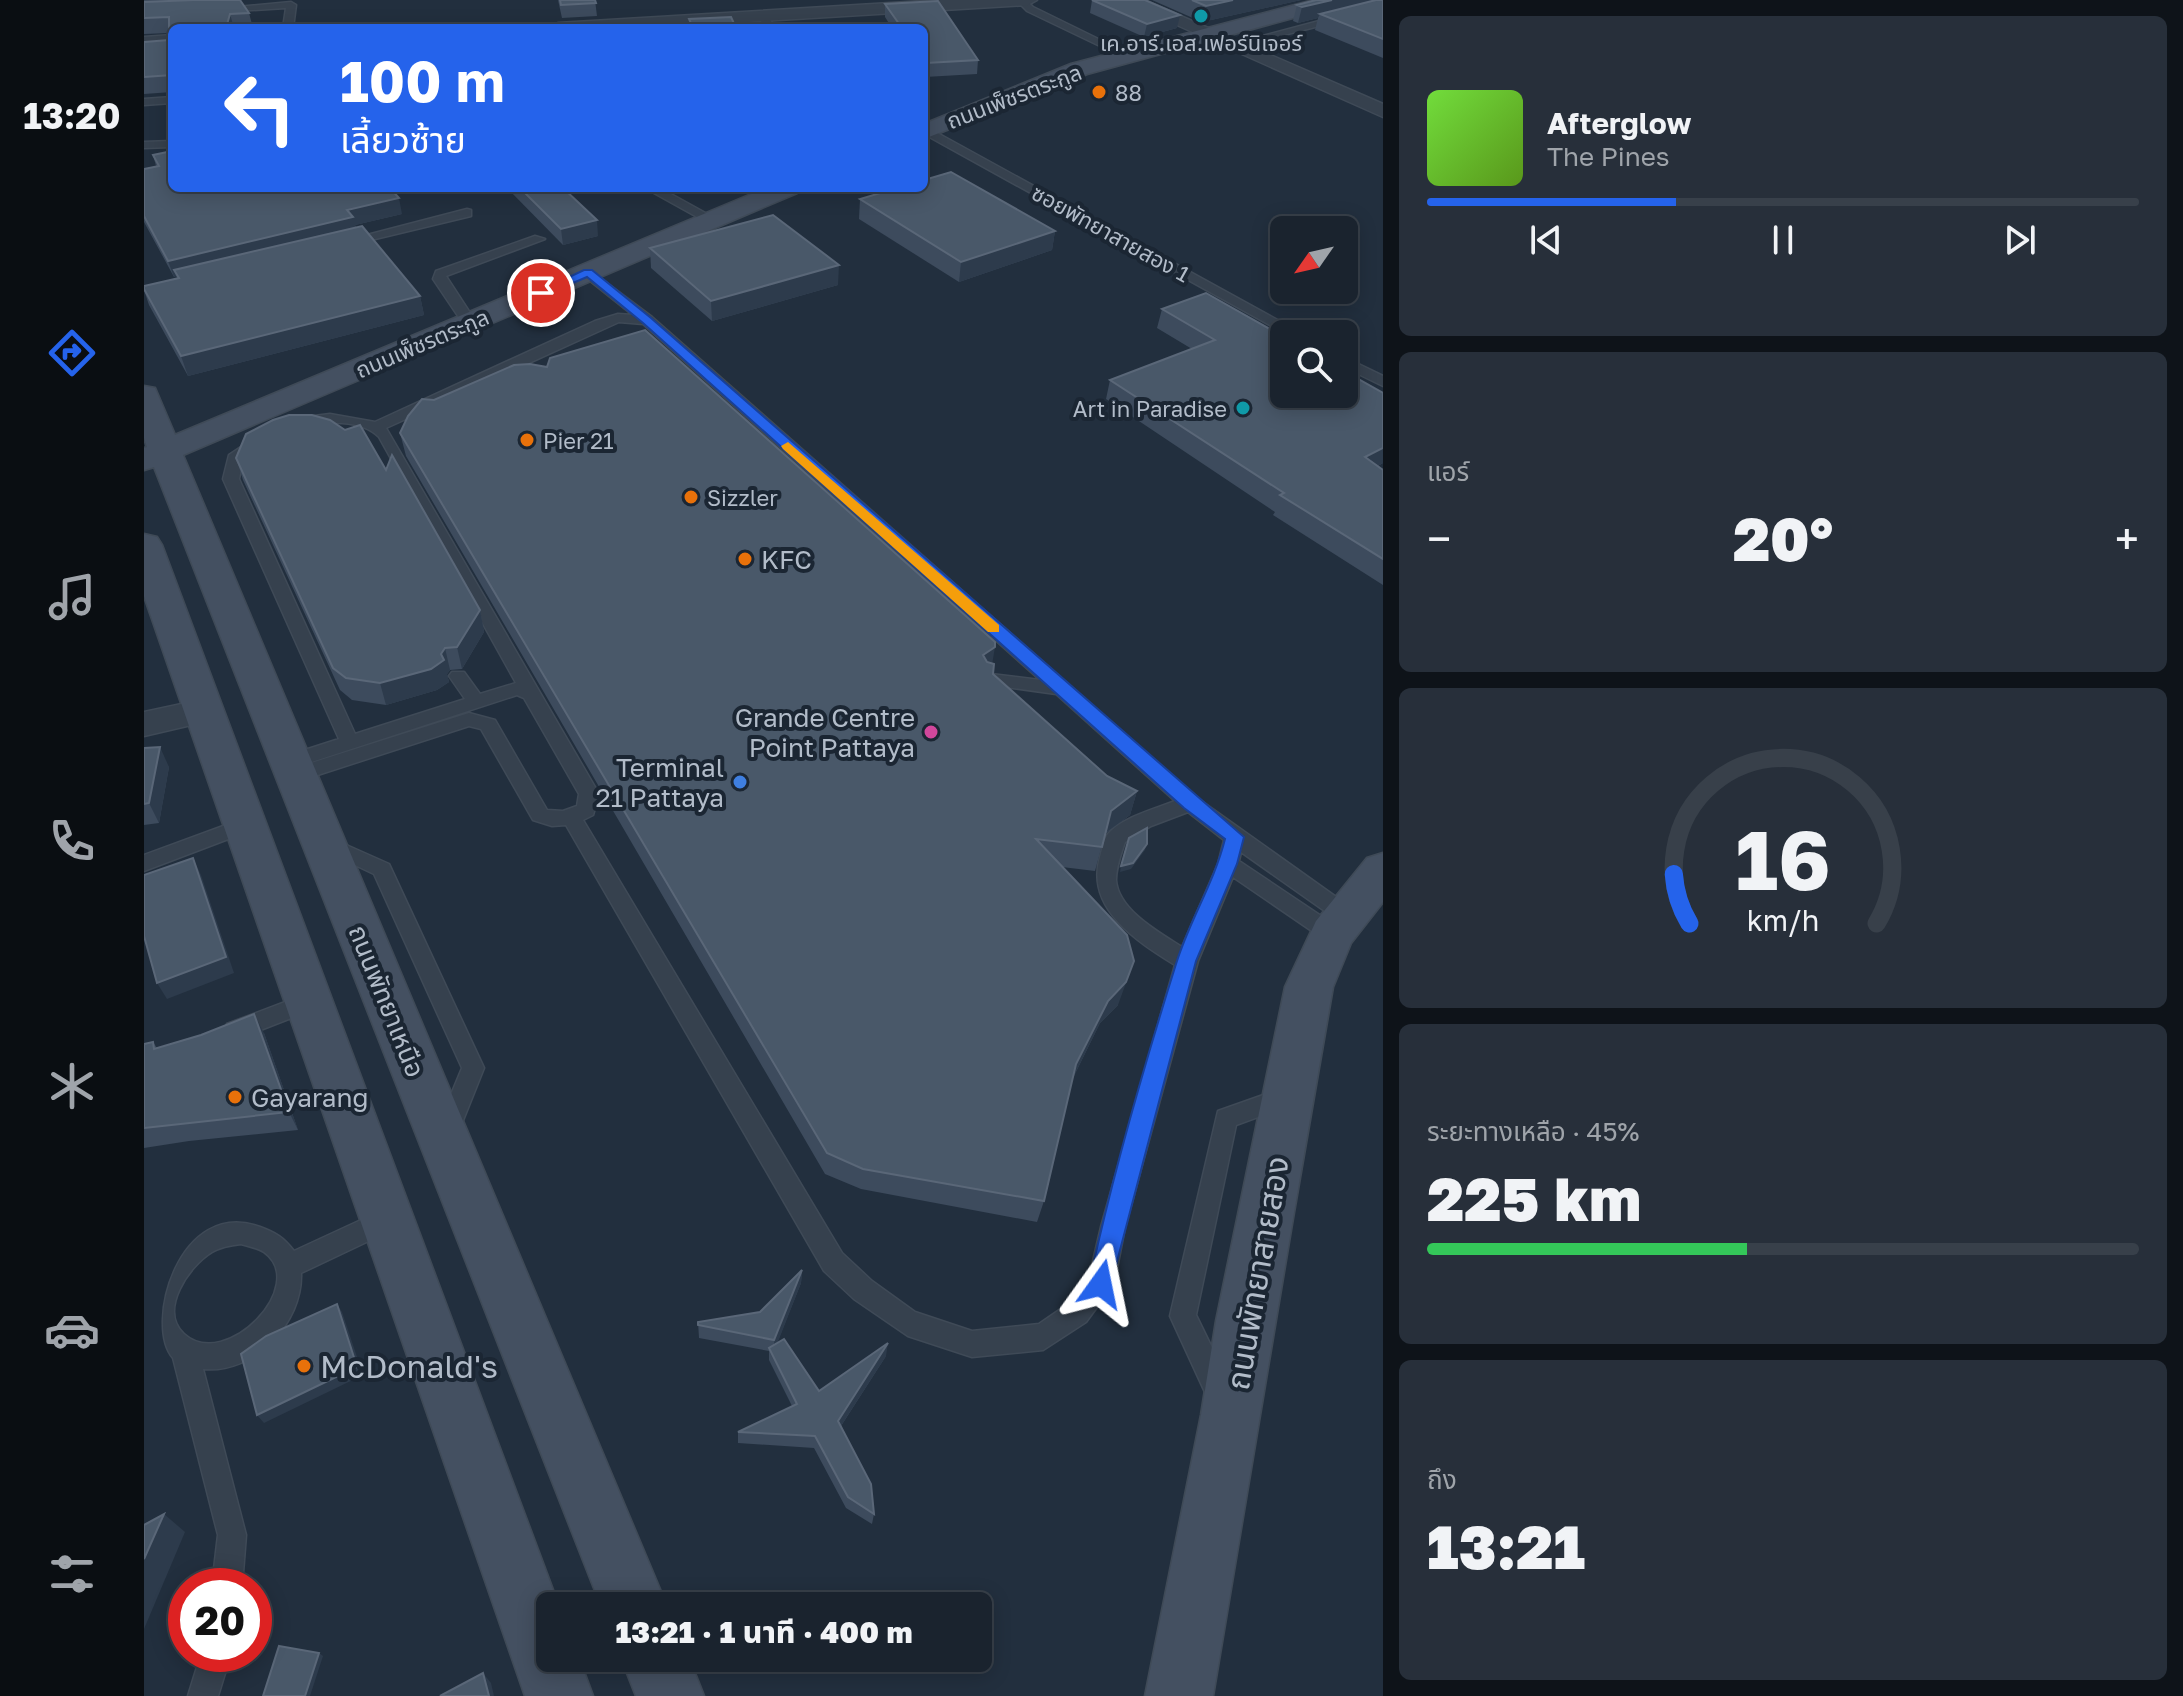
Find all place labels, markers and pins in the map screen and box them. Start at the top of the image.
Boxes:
marker: เค.อาร์.เอส.เฟอร์นิเจอร์ [1192,7,1210,25]
place label: เค.อาร์.เอส.เฟอร์นิเจอร์ [1100,29,1303,56]
place label: 88 [1115,79,1142,106]
marker: 88 [1090,83,1108,101]
pin [507,259,575,327]
place label: Art in Paradise [1073,395,1227,422]
marker: Art in Paradise [1234,399,1252,417]
place label: Pier 21 [543,427,614,454]
marker: Pier 21 [518,431,536,449]
place label: Sizzler [707,484,778,511]
marker: Sizzler [682,488,700,506]
place label: KFC [761,544,812,575]
marker: KFC [736,550,754,568]
place label: Grande Centre Point Pattaya [735,702,915,763]
marker: Grande Centre Point Pattaya [922,723,940,741]
place label: Terminal 21 Pattaya [595,752,724,813]
marker: Terminal 21 Pattaya [731,773,749,791]
place label: Gayarang [251,1082,369,1113]
marker: Gayarang [226,1088,244,1106]
place label: McDonald's [320,1347,498,1385]
marker: McDonald's [295,1357,313,1375]

